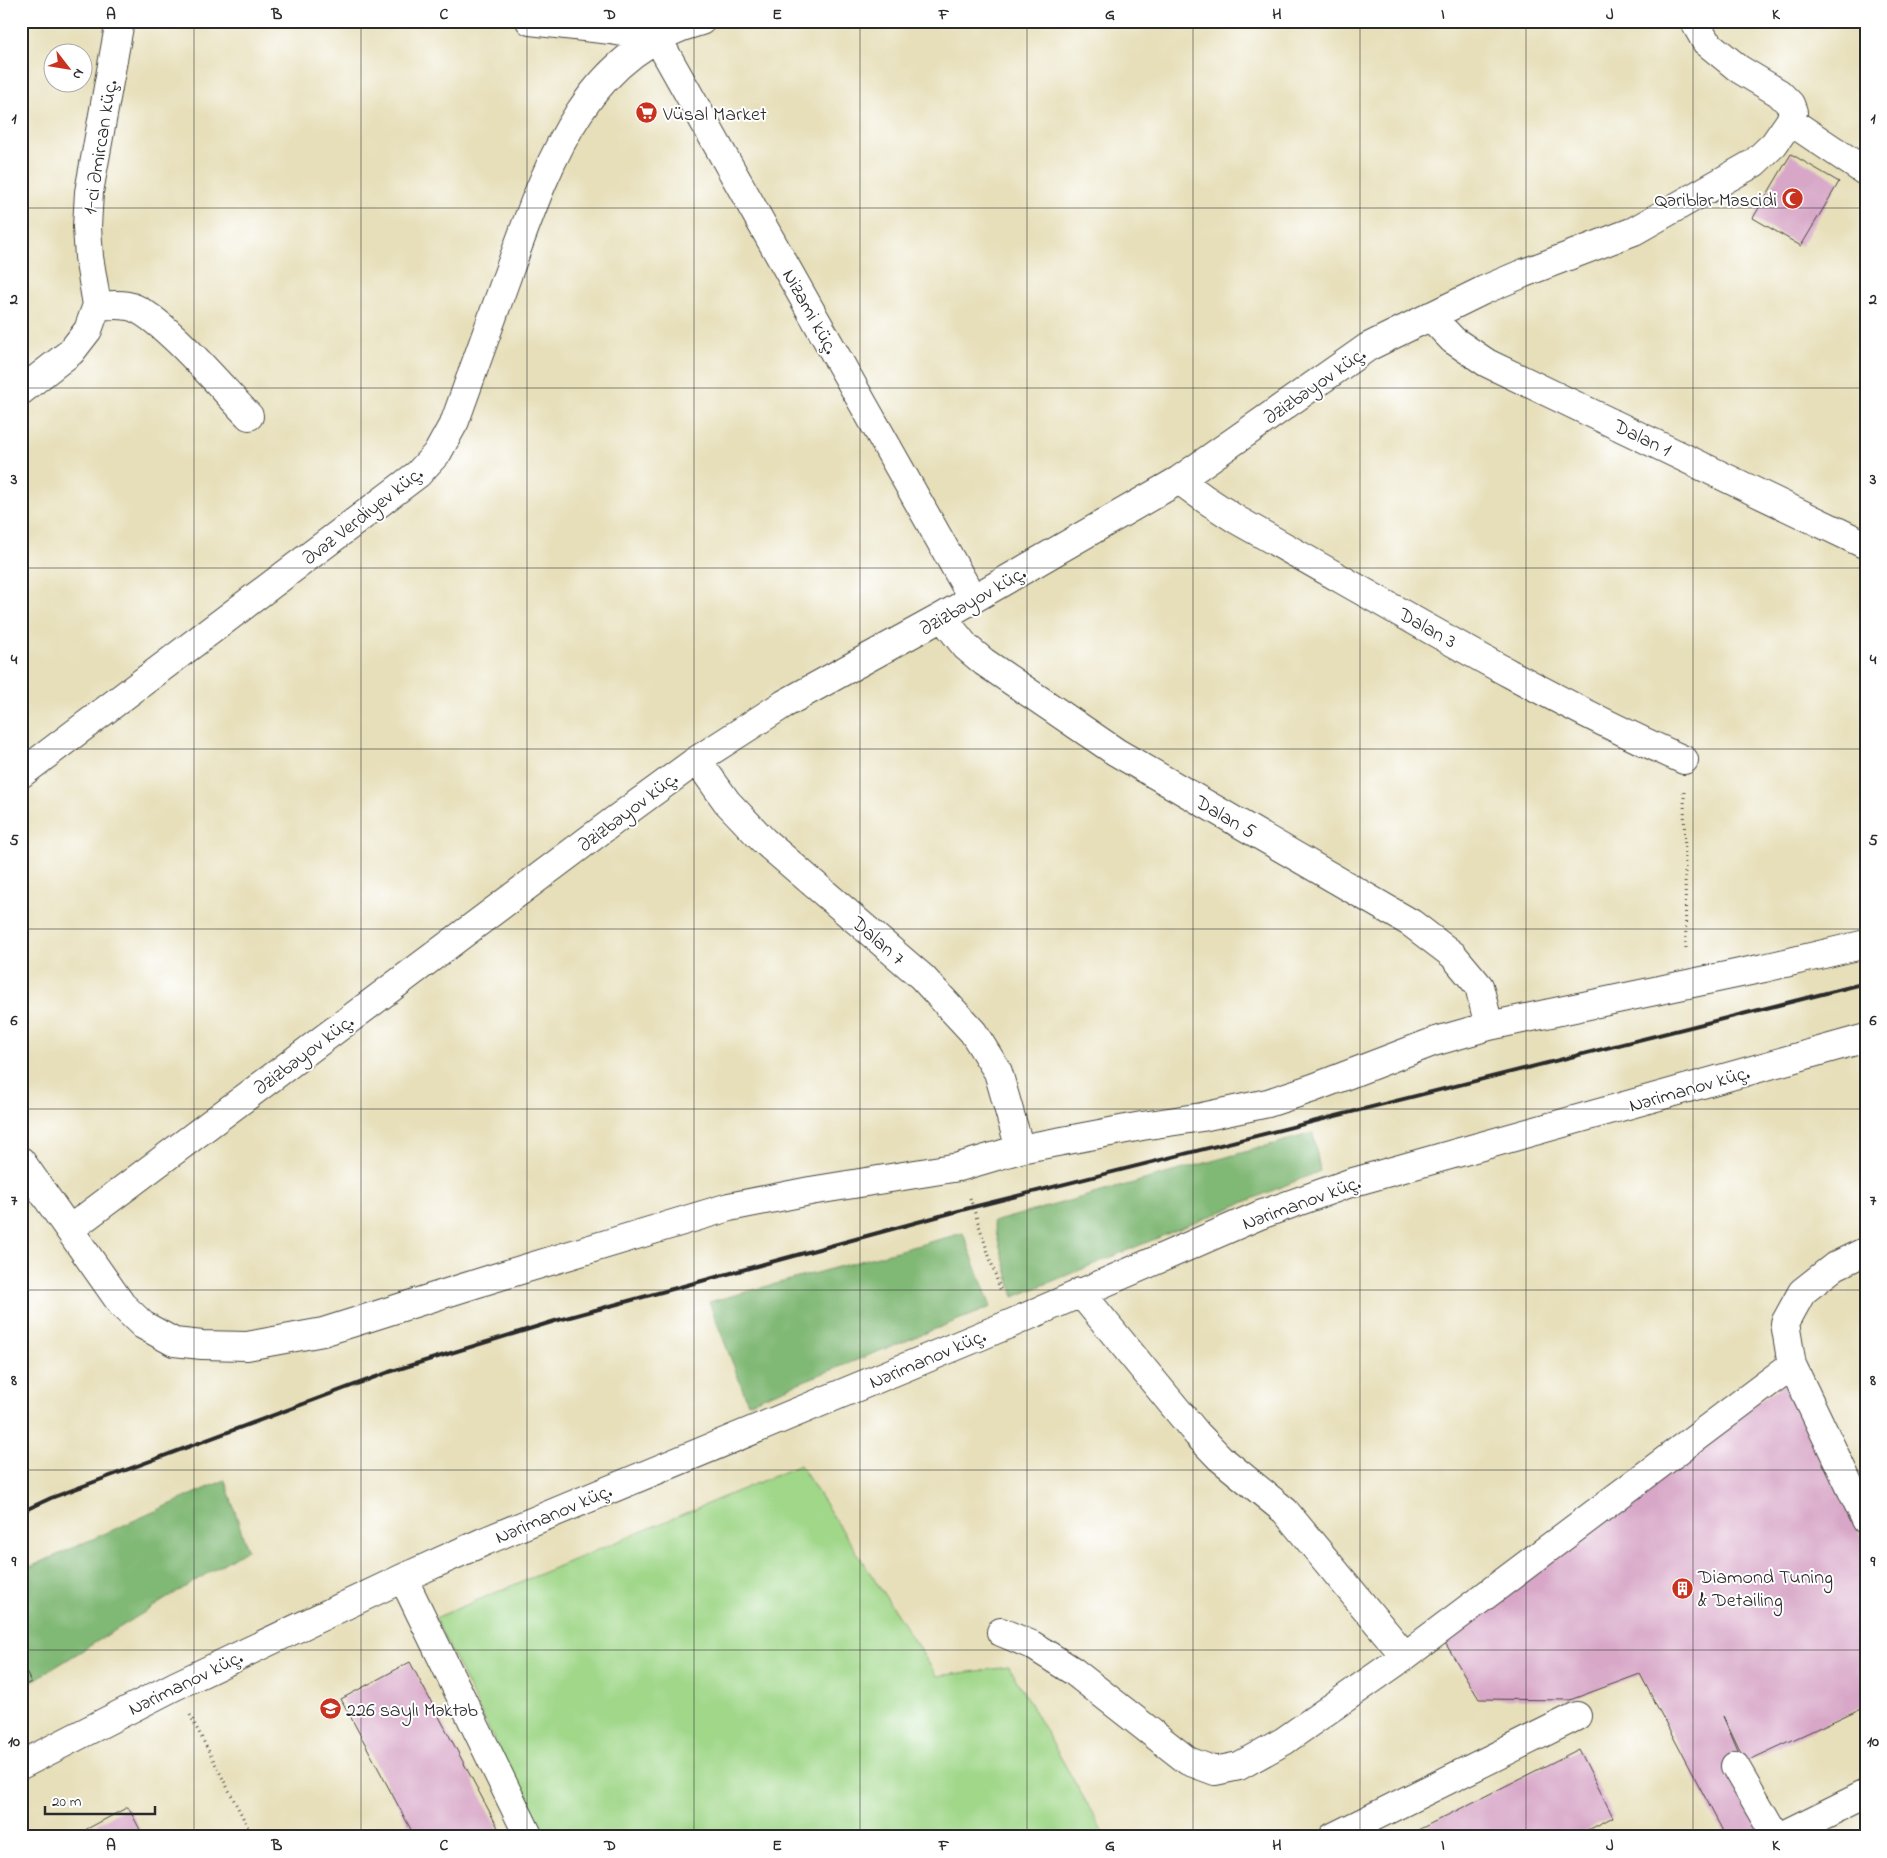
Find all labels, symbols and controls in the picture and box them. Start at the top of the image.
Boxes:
text: A [106,3,116,27]
text: B [271,3,283,27]
text: C [440,3,449,27]
text: D [603,3,616,27]
text: E [772,3,782,27]
text: F [938,3,950,27]
text: G [1105,3,1115,27]
text: H [1272,3,1282,27]
text: I [1441,3,1445,27]
text: J [1606,3,1614,27]
text: K [1772,3,1781,27]
north arrow [42,42,92,92]
text: N [66,64,89,83]
street label: 1-ci Əmircan küç. [77,78,126,217]
supermarket icon: Vüsal Market [635,101,659,125]
place label: Vüsal Market [662,101,767,130]
text: 1 [11,107,17,131]
text: 1 [1870,107,1876,131]
place label: Qəriblər Məscidi [1655,187,1777,216]
mosque icon: Qəriblər Məscidi [1781,187,1805,211]
street label: Nizami küç. [773,264,844,360]
text: 2 [9,288,18,312]
text: 2 [1868,288,1877,312]
street label: Əzizbəyov küç. [1258,341,1372,433]
street label: Dalan 1 [1607,412,1676,466]
street label: Əvəz Verdiyev küç. [297,460,430,574]
text: 3 [10,468,18,492]
text: 3 [1869,468,1877,492]
street label: Əzizbəyov küç. [914,560,1032,644]
street label: Dalan 3 [1391,601,1461,657]
text: 4 [10,648,18,672]
text: 4 [1869,648,1877,672]
street label: Əzizbəyov küç. [572,766,685,860]
street label: Dalan 5 [1188,789,1261,847]
text: 5 [9,829,19,853]
text: 5 [1868,829,1878,853]
street label: Dalan 7 [843,910,911,973]
text: 6 [9,1009,18,1033]
street label: Əzizbəyov küç. [248,1009,361,1103]
text: 6 [1868,1009,1877,1033]
street label: Nərimanov küç. [1626,1059,1753,1121]
street label: Nərimanov küç. [1239,1169,1365,1239]
text: 7 [11,1189,18,1213]
text: 7 [1870,1189,1877,1213]
street label: Nərimanov küç. [865,1323,991,1398]
text: 8 [10,1369,17,1393]
text: 8 [1869,1369,1876,1393]
street label: Nərimanov küç. [491,1478,617,1553]
text: 9 [11,1550,17,1574]
text: 9 [1870,1550,1876,1574]
place label: Diamond Tuning & Detailing [1697,1564,1833,1617]
building icon: Diamond Tuning & Detailing [1670,1576,1694,1600]
street label: Nərimanov küç. [124,1644,248,1725]
school or university icon: 226 saylı Məktəb [318,1697,342,1721]
place label: 226 saylı Məktəb [346,1697,478,1726]
text: 10 [8,1730,20,1754]
text: 10 [1867,1730,1879,1754]
scale bar [45,1783,155,1815]
text: 20 m [52,1791,82,1813]
text: A [106,1834,116,1858]
text: B [271,1834,283,1858]
text: C [440,1834,449,1858]
text: D [603,1834,616,1858]
text: E [772,1834,782,1858]
text: F [938,1834,950,1858]
text: G [1105,1834,1115,1858]
text: H [1272,1834,1282,1858]
text: I [1441,1834,1445,1858]
text: J [1606,1834,1614,1858]
text: K [1772,1834,1781,1858]

